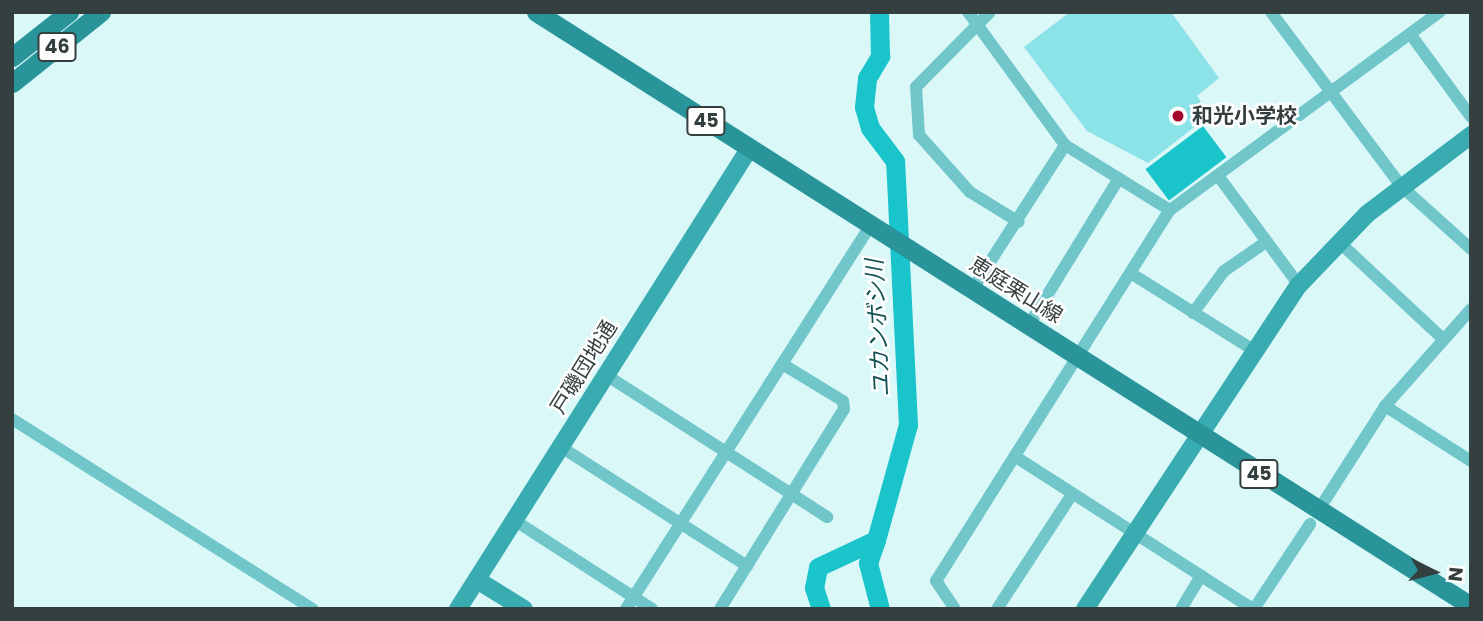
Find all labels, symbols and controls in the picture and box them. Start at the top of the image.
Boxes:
road number: 46 [36,32,78,62]
place label: 和光小学校 [1192,103,1297,129]
road number: 45 [685,105,727,136]
marker: 和光小学校 [1170,108,1186,124]
street label: 恵庭栗山線 [965,251,1067,329]
water label: ユカンボシ川 [861,258,895,398]
street label: 戸磯団地通 [545,316,623,418]
road number: 45 [1238,458,1280,489]
north arrow [1399,537,1469,607]
text: N [1441,566,1470,583]

